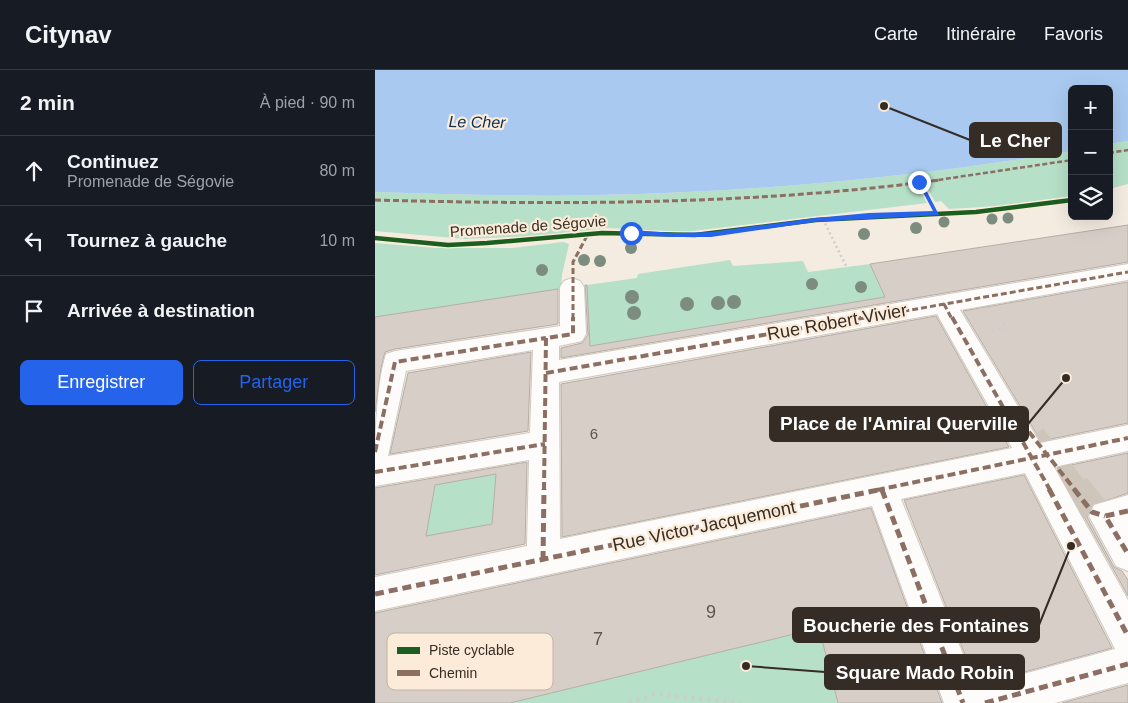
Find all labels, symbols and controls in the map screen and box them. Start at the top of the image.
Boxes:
text: Citynav [25,21,112,48]
text: Carte [874,24,918,44]
text: Itinéraire [946,24,1016,44]
text: Favoris [1044,24,1103,44]
map controls [1068,85,1113,220]
button: + [1068,85,1113,130]
text: 2 min [20,91,75,114]
text: À pied · 90 m [260,94,355,111]
water label: Le Cher [448,113,506,131]
callout: Le Cher [970,123,1061,157]
text: Le Cher [980,130,1051,151]
button: − [1068,130,1113,175]
text: Continuez [67,151,159,172]
icon: ahead [20,157,48,185]
text: 80 m [319,162,355,179]
route end [908,171,931,194]
text: Promenade de Ségovie [67,173,234,190]
button: layers [1068,175,1113,220]
street label: Promenade de Ségovie [449,212,607,240]
route start [620,222,643,245]
icon: left [20,227,48,255]
text: Tournez à gauche [67,230,227,251]
text: 10 m [319,232,355,249]
icon: arrive [20,297,48,325]
text: Arrivée à destination [67,300,255,321]
street label: Rue Robert Vivier [765,300,909,344]
button: Enregistrer [20,360,183,405]
button: Partager [193,360,355,405]
callout: Place de l'Amiral Querville [770,407,1028,441]
text: Place de l'Amiral Querville [780,413,1018,434]
house number: 6 [590,425,598,442]
street label: Rue Victor Jacquemont [611,497,797,555]
house number: 9 [706,602,716,622]
callout: Boucherie des Fontaines [793,608,1039,642]
text: Boucherie des Fontaines [803,615,1029,636]
house number: 7 [593,629,603,649]
legend [387,633,553,690]
text: Piste cyclable [429,642,515,658]
callout: Square Mado Robin [825,655,1024,689]
text: Square Mado Robin [836,662,1014,683]
text: Chemin [429,665,477,681]

